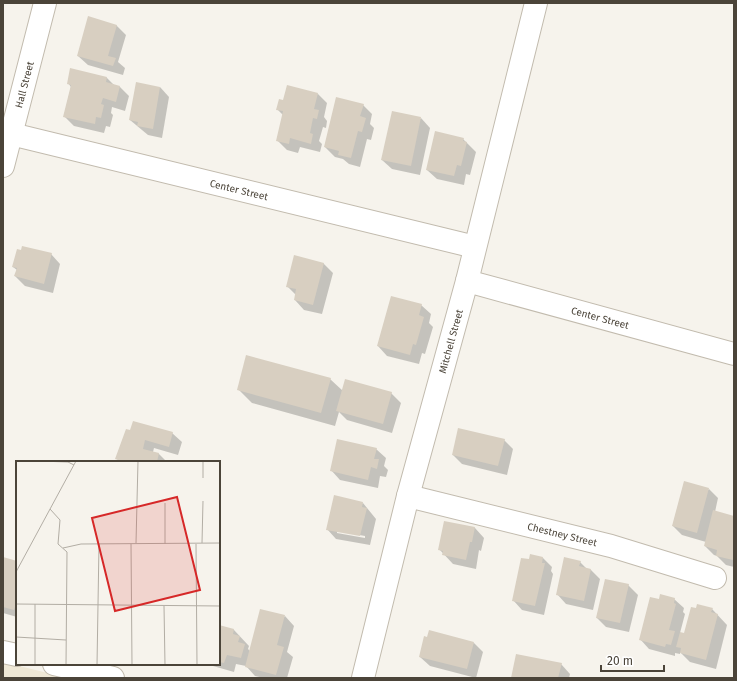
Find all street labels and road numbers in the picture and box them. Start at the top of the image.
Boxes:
street label: Hall Street [13,60,37,110]
street label: Center Street [209,178,269,203]
street label: Center Street [570,305,630,332]
street label: Mitchell Street [437,308,466,375]
street label: Chestney Street [526,521,598,549]

